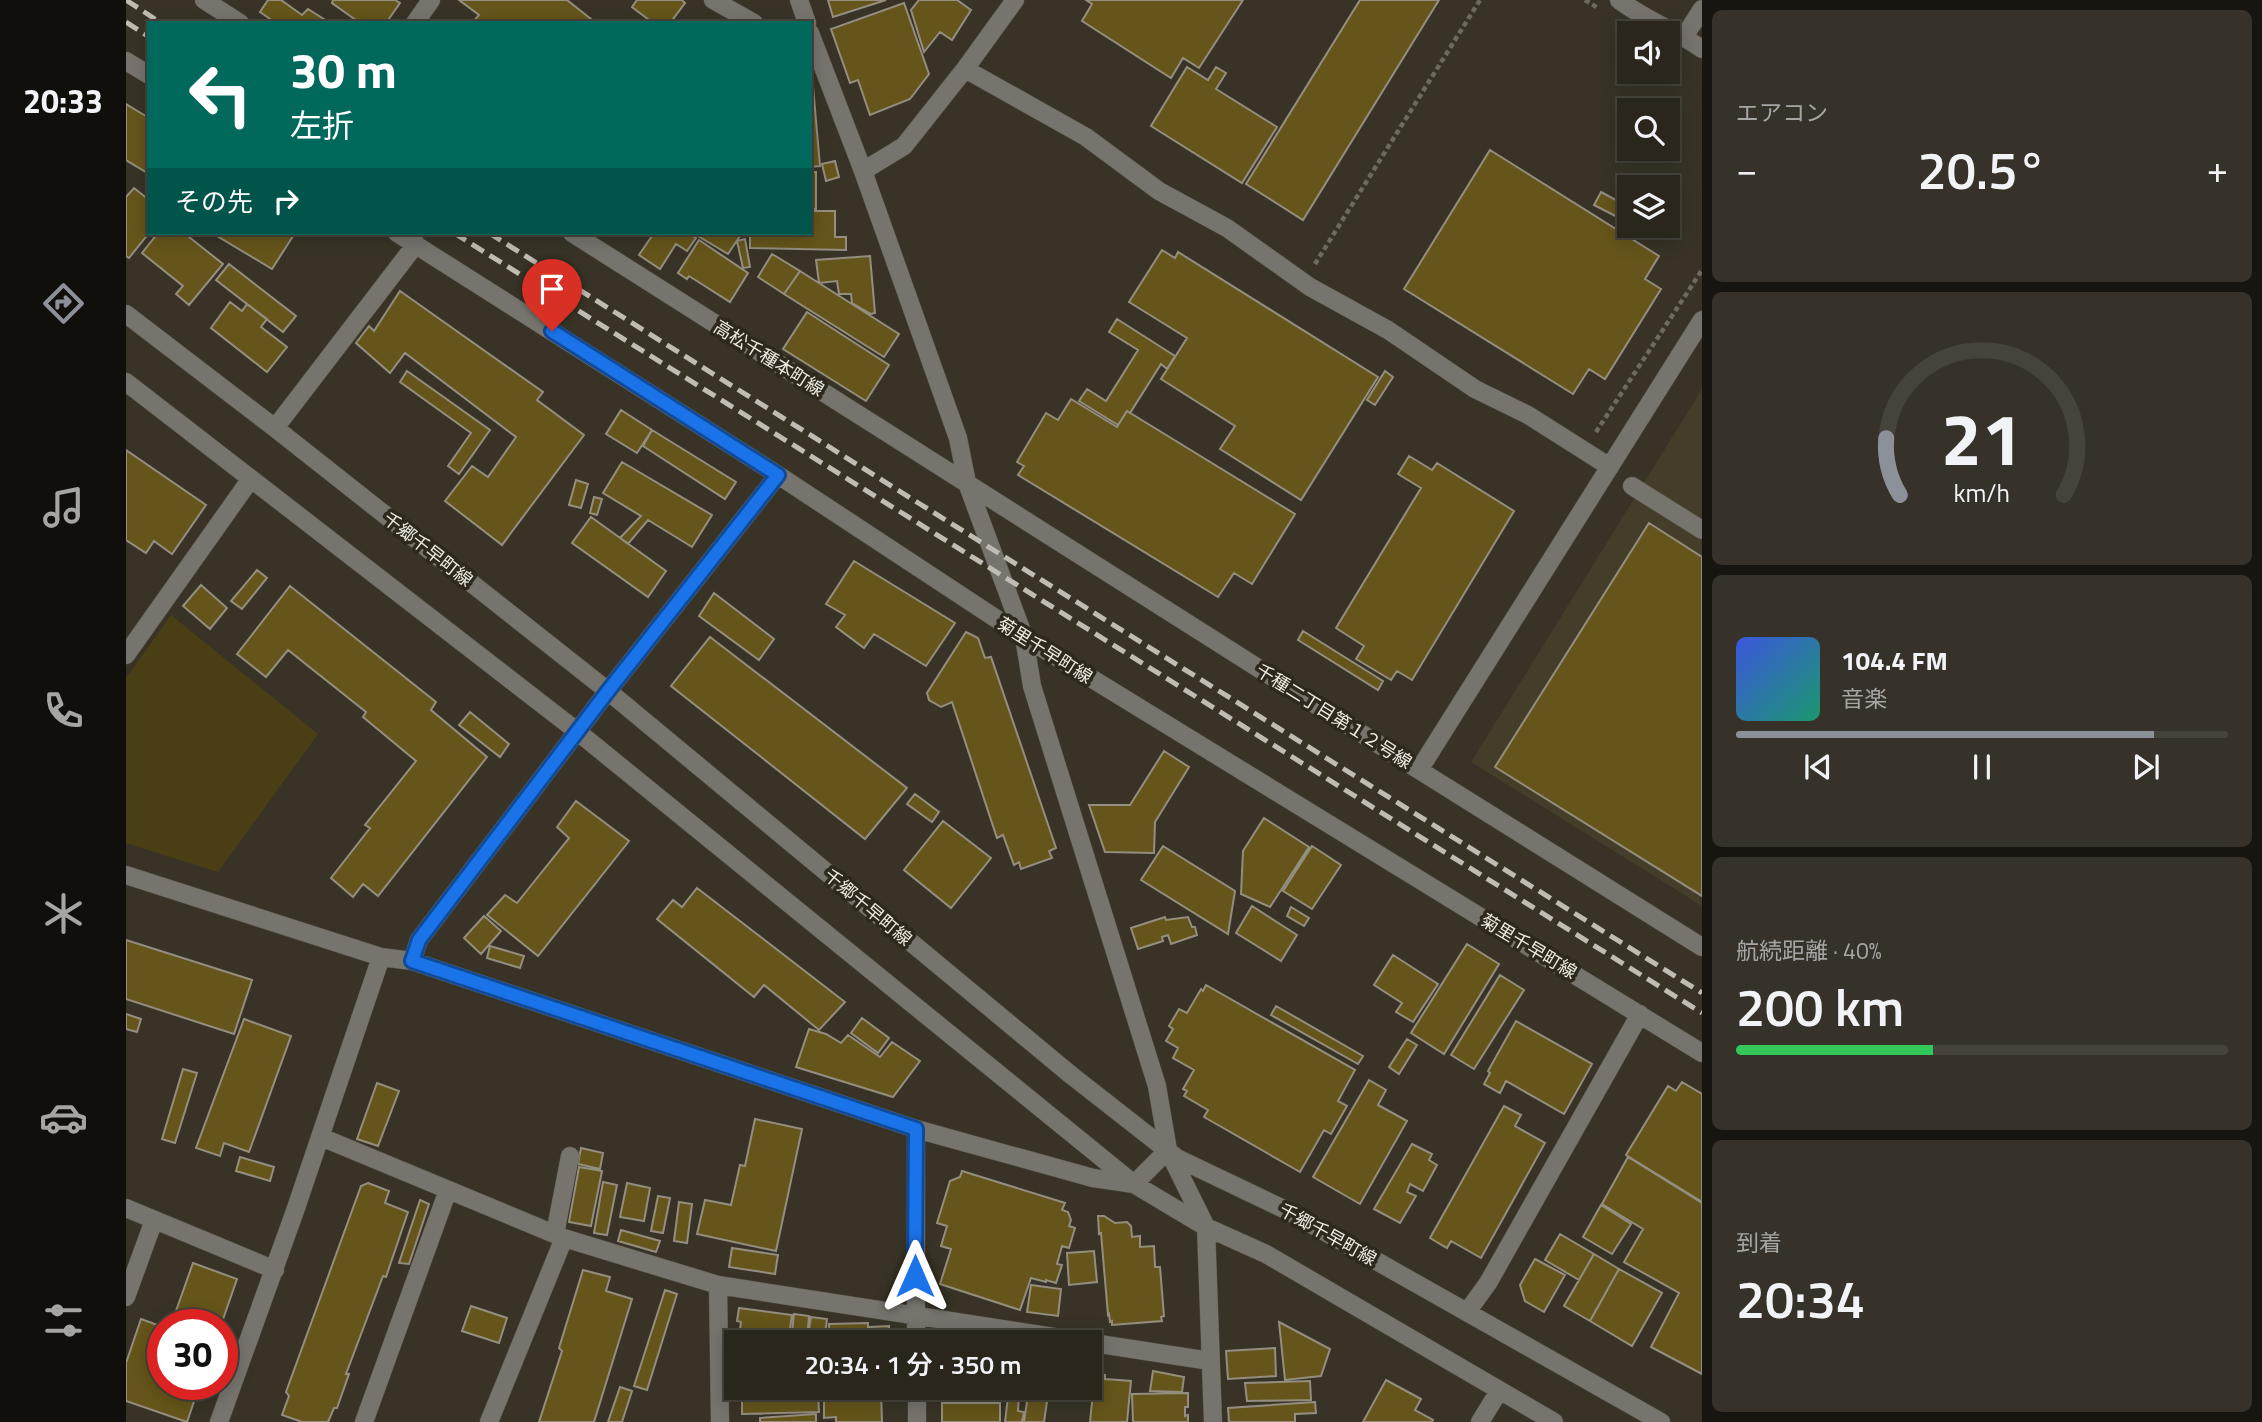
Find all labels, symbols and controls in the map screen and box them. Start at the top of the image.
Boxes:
map controls [1617,21,1680,238]
button: sound [1617,21,1680,84]
text: 30 m [290,32,397,107]
icon: left [175,49,266,140]
text: 20:33 [23,77,103,125]
text: エアコン [1736,95,1828,130]
button: search [1617,98,1680,161]
text: 左折 [290,101,354,149]
text: 20.5° [1918,130,2046,209]
text: − [1736,140,1757,198]
text: + [2207,140,2228,198]
button: layers [1617,175,1680,238]
text: その先 [175,182,253,221]
icon: right [267,182,305,220]
pin [522,259,582,331]
icon: arrive [533,270,571,308]
icon: directions [39,279,88,328]
street label: 高松千種本町線 [708,313,830,403]
text: 21 [1941,383,2023,493]
text: km/h [1954,473,2010,511]
icon: music [39,483,88,532]
street label: 千郷千早町線 [377,505,479,593]
street label: 菊里千早町線 [992,610,1098,690]
text: 104.4 FM [1841,641,1948,680]
street label: 千種二丁目第１２号線 [1251,657,1417,775]
text: 音楽 [1841,681,1887,716]
icon: phone [39,686,88,735]
icon: previous [1799,748,1837,786]
icon: pause [1963,748,2001,786]
icon: next [2127,748,2165,786]
street label: 千郷千早町線 [818,862,918,952]
icon: climate [39,889,88,938]
street label: 菊里千早町線 [1476,907,1582,985]
text: 航続距離 · 40% [1736,933,1882,968]
text: 200 km [1736,967,1904,1046]
icon: car [39,1093,88,1142]
street label: 千郷千早町線 [1274,1196,1382,1272]
text: 到着 [1736,1225,1782,1260]
position arrow [878,1239,952,1313]
text: 20:34 [1736,1259,1865,1338]
icon: filters [39,1296,88,1345]
speed limit sign: 30 [147,1309,238,1400]
text: 20:34 · 1 分 · 350 m [804,1345,1022,1384]

